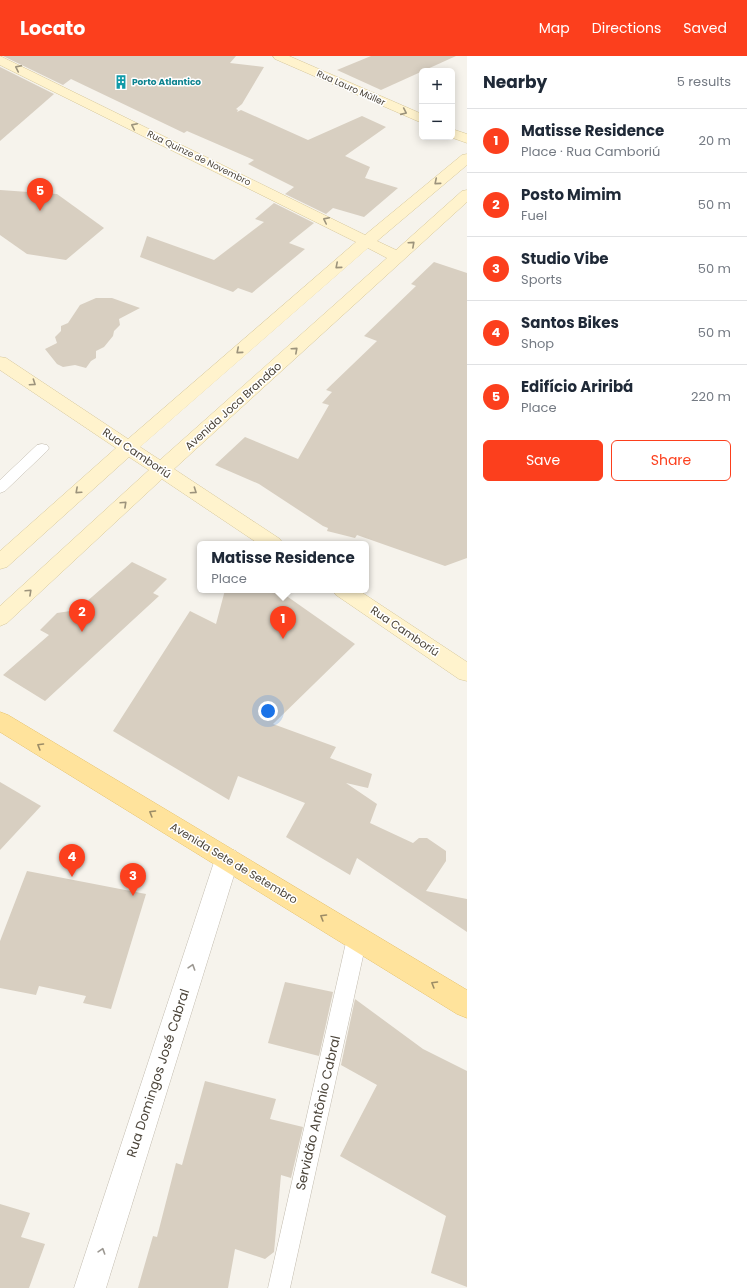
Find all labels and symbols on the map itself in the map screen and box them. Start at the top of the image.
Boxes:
one-way arrow [14,65,22,73]
street label: Rua Lauro Müller [315,67,388,109]
building icon: Porto Atlantico [113,74,129,90]
place label: Porto Atlantico [132,76,201,88]
one-way arrow [401,107,408,115]
one-way arrow [131,123,138,131]
street label: Rua Quinze de Novembro [145,128,253,188]
pin: 5 [27,178,53,211]
one-way arrow [434,178,442,185]
one-way arrow [323,217,330,225]
one-way arrow [407,241,415,249]
one-way arrow [335,262,342,269]
one-way arrow [237,347,244,354]
one-way arrow [290,347,298,354]
street label: Avenida Joca Brandão [181,358,285,454]
one-way arrow [28,378,35,385]
street label: Rua Camboriú [99,424,175,482]
one-way arrow [190,486,197,494]
one-way arrow [75,487,83,494]
one-way arrow [119,501,127,508]
one-way arrow [24,589,32,597]
pin: 2 [69,599,95,632]
street label: Rua Camboriú [367,602,443,660]
pin: 1 [270,606,296,639]
your location [258,701,278,721]
one-way arrow [37,743,44,750]
one-way arrow [149,811,156,818]
street label: Avenida Sete de Setembro [167,818,301,908]
pin: 4 [59,844,85,877]
pin: 3 [120,863,146,896]
one-way arrow [320,914,327,921]
one-way arrow [187,964,196,971]
one-way arrow [431,982,438,989]
street label: Rua Domingos José Cabral [122,986,194,1160]
street label: Servidão Antônio Cabral [291,1034,345,1192]
one-way arrow [97,1248,105,1255]

